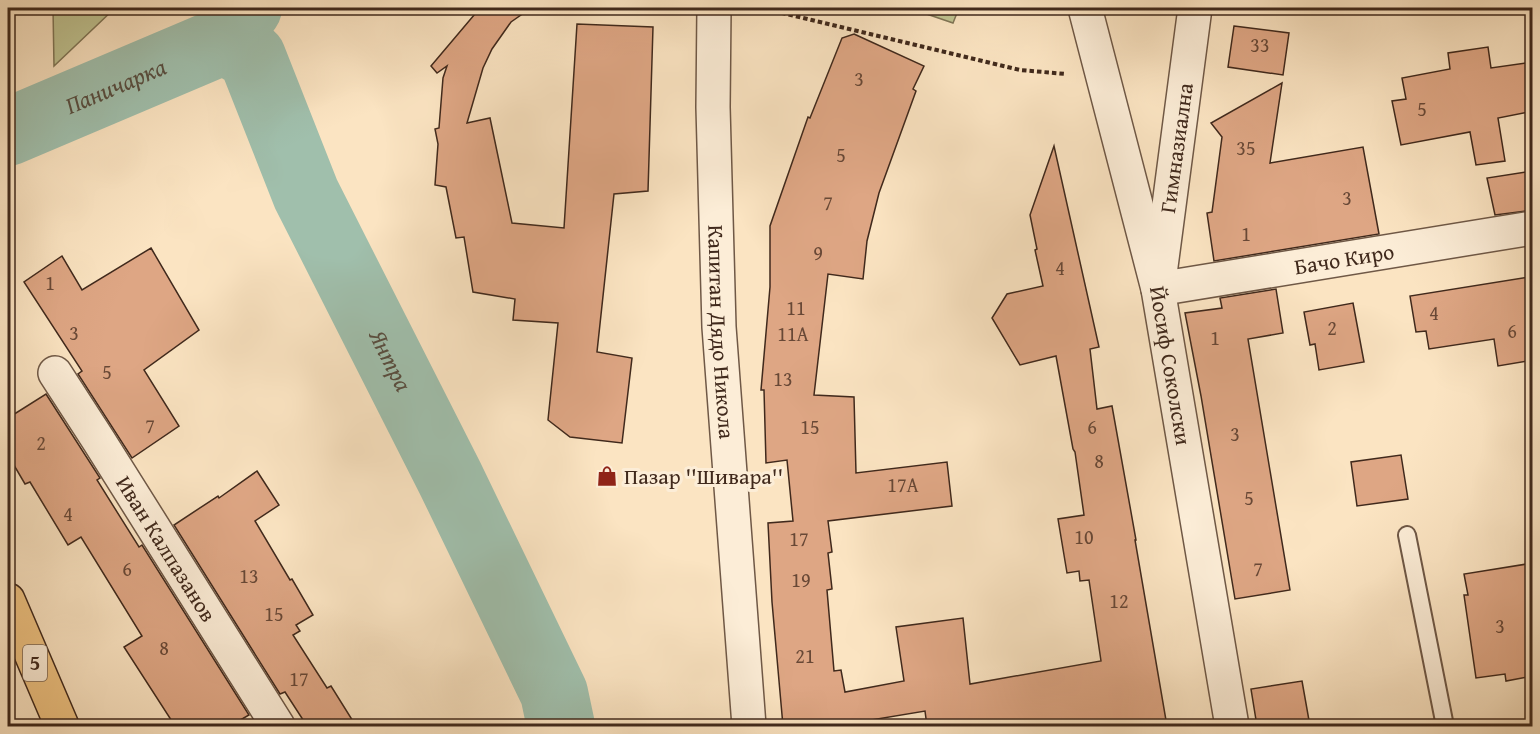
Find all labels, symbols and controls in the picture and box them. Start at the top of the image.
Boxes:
house number: 33 [1250,30,1270,59]
water label: Паничарка [60,49,171,123]
house number: 3 [854,64,864,93]
street label: Гимназиална [1151,80,1201,215]
house number: 5 [1417,94,1427,123]
house number: 35 [1236,133,1256,162]
house number: 5 [836,140,846,169]
house number: 3 [1342,183,1352,212]
house number: 7 [823,188,833,217]
house number: 1 [1241,219,1251,248]
street label: Капитан Дядо Никола [700,224,743,441]
street label: Бачо Киро [1292,235,1396,283]
house number: 9 [813,238,823,267]
house number: 4 [1055,253,1065,282]
house number: 1 [45,268,55,297]
street label: Йосиф Соколски [1142,284,1200,448]
house number: 11 [786,293,806,322]
house number: 4 [1429,298,1439,327]
house number: 2 [1327,313,1337,342]
house number: 6 [1507,316,1517,345]
house number: 3 [69,318,79,347]
house number: 11А [777,319,809,348]
water label: Янтра [360,322,421,397]
house number: 1 [1210,323,1220,352]
house number: 5 [102,357,112,386]
house number: 13 [773,364,793,393]
house number: 7 [145,411,155,440]
house number: 15 [800,412,820,441]
house number: 6 [1087,412,1097,441]
house number: 3 [1230,419,1240,448]
house number: 2 [36,428,46,457]
house number: 8 [1094,446,1104,475]
place label: Пазар ''Шивара'' [624,460,783,492]
shop icon: Пазар ''Шивара'' [595,464,619,488]
street label: Иван Калпазанов [108,469,225,628]
house number: 17А [887,470,919,499]
house number: 5 [1244,483,1254,512]
house number: 4 [63,499,73,528]
house number: 10 [1074,522,1094,551]
house number: 17 [789,524,809,553]
house number: 6 [122,554,132,583]
house number: 7 [1253,554,1263,583]
house number: 13 [239,561,259,590]
house number: 19 [791,565,811,594]
house number: 12 [1109,586,1129,615]
house number: 15 [264,599,284,628]
house number: 3 [1495,611,1505,640]
house number: 8 [159,633,169,662]
house number: 21 [795,641,815,670]
road number: 5 [23,645,47,681]
house number: 17 [289,664,309,693]

